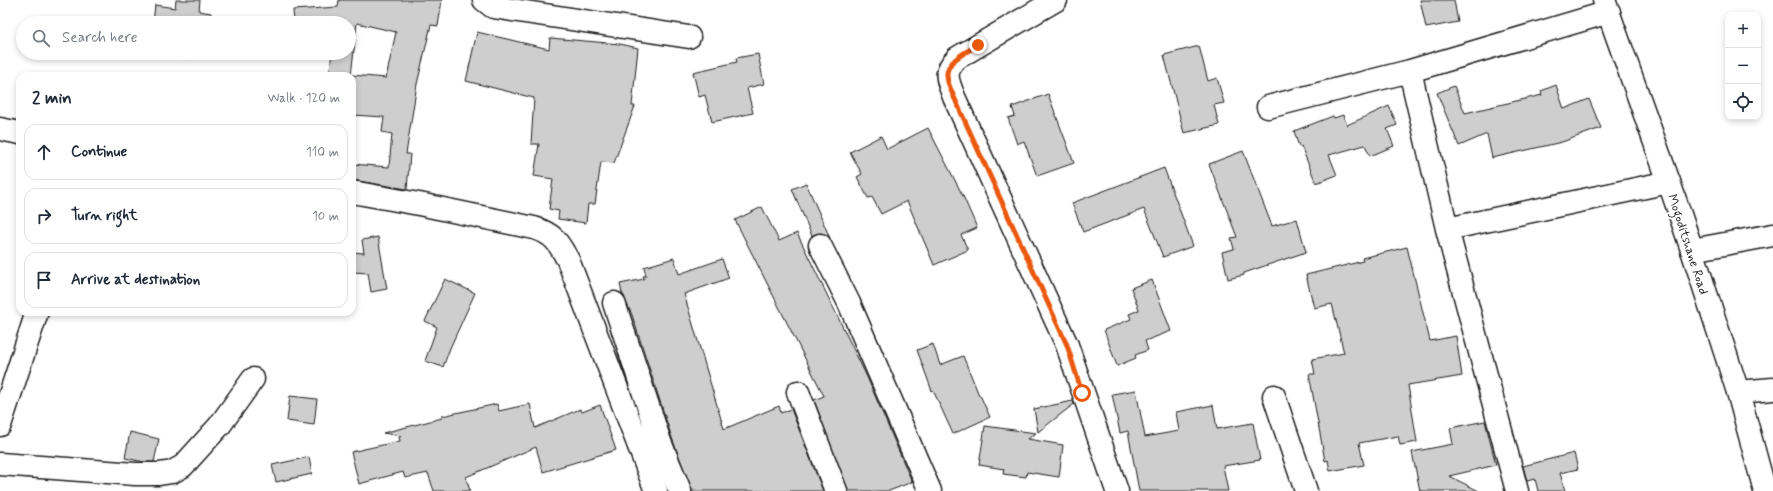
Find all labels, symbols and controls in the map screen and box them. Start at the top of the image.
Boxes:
map controls [1725,12,1761,120]
button: + [1725,12,1761,48]
search box [16,16,356,60]
icon: search [30,27,52,49]
text: Search here [62,28,138,48]
route end [969,36,987,54]
button: − [1725,48,1761,84]
button: locate [1725,84,1761,120]
text: 2 min [32,87,72,109]
text: Walk · 120 m [268,90,340,107]
icon: ahead [33,141,55,163]
text: Continue [71,142,127,162]
text: 110 m [306,144,339,161]
street label: Mogoditshane Road [1661,192,1712,298]
icon: right [33,205,55,227]
text: Turn right [71,206,138,226]
text: 10 m [312,208,339,225]
icon: arrive [33,269,55,291]
text: Arrive at destination [71,270,200,290]
route start [1073,384,1091,402]

